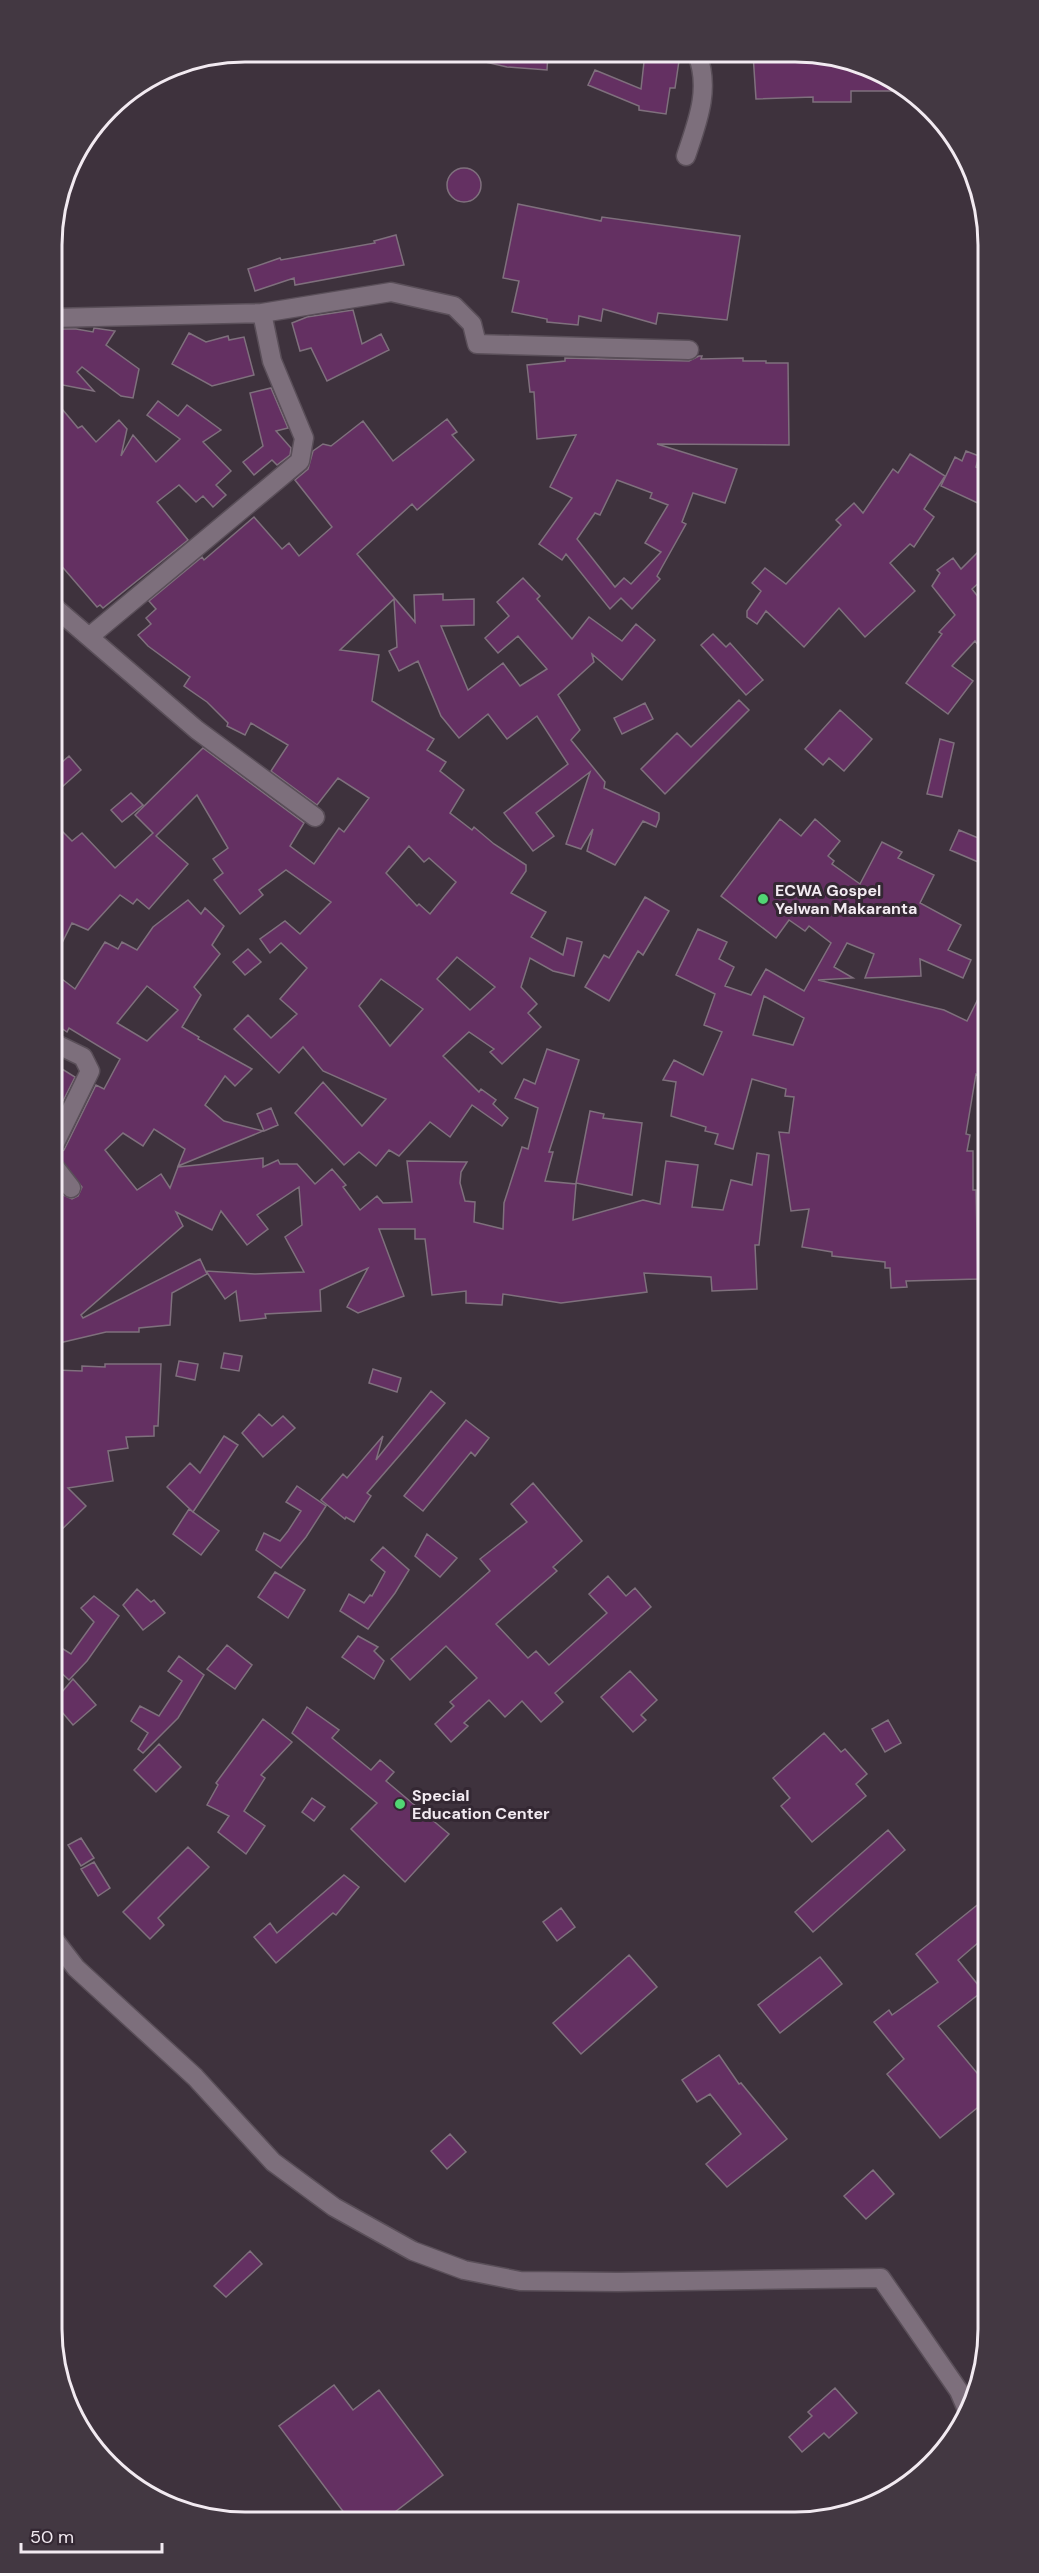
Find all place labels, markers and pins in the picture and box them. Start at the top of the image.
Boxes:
place label: ECWA Gospel Yelwan Makaranta [775,880,917,919]
marker: ECWA Gospel Yelwan Makaranta [756,892,770,906]
place label: Special Education Center [412,1785,550,1824]
marker: Special Education Center [393,1797,407,1811]

